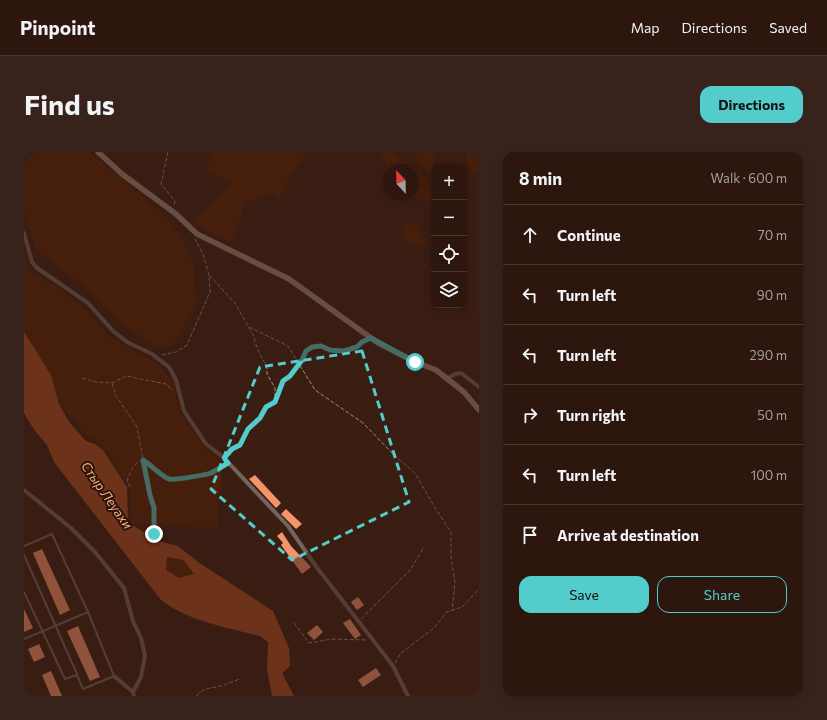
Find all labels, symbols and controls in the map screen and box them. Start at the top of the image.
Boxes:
text: Pinpoint [20,16,96,39]
text: Map [631,19,660,36]
text: Directions [682,19,747,36]
text: Saved [769,19,807,36]
button: Directions [700,86,803,123]
text: Find us [24,87,115,121]
north arrow [383,164,419,200]
map controls [431,164,467,308]
button: + [431,164,467,200]
text: 8 min [519,168,562,189]
text: Walk · 600 m [711,170,787,186]
button: − [431,200,467,236]
icon: ahead [519,224,541,246]
text: Continue [557,226,621,244]
text: 70 m [758,227,787,243]
button: locate [431,236,467,272]
button: layers [431,272,467,308]
icon: left [519,284,541,306]
text: Turn left [557,286,616,304]
text: 90 m [757,287,787,303]
icon: left [519,344,541,366]
text: Turn left [557,346,616,364]
text: 290 m [750,347,787,363]
route start [406,353,424,371]
icon: right [519,404,541,426]
text: Turn right [557,406,626,424]
text: 50 m [757,407,787,423]
water label: Стыр Леуахи [78,458,136,532]
icon: left [519,464,541,486]
text: Turn left [557,466,616,484]
text: 100 m [751,467,787,483]
icon: arrive [519,524,541,546]
route end [145,525,163,543]
text: Arrive at destination [557,526,699,544]
button: Save [519,576,649,613]
button: Share [657,576,787,613]

